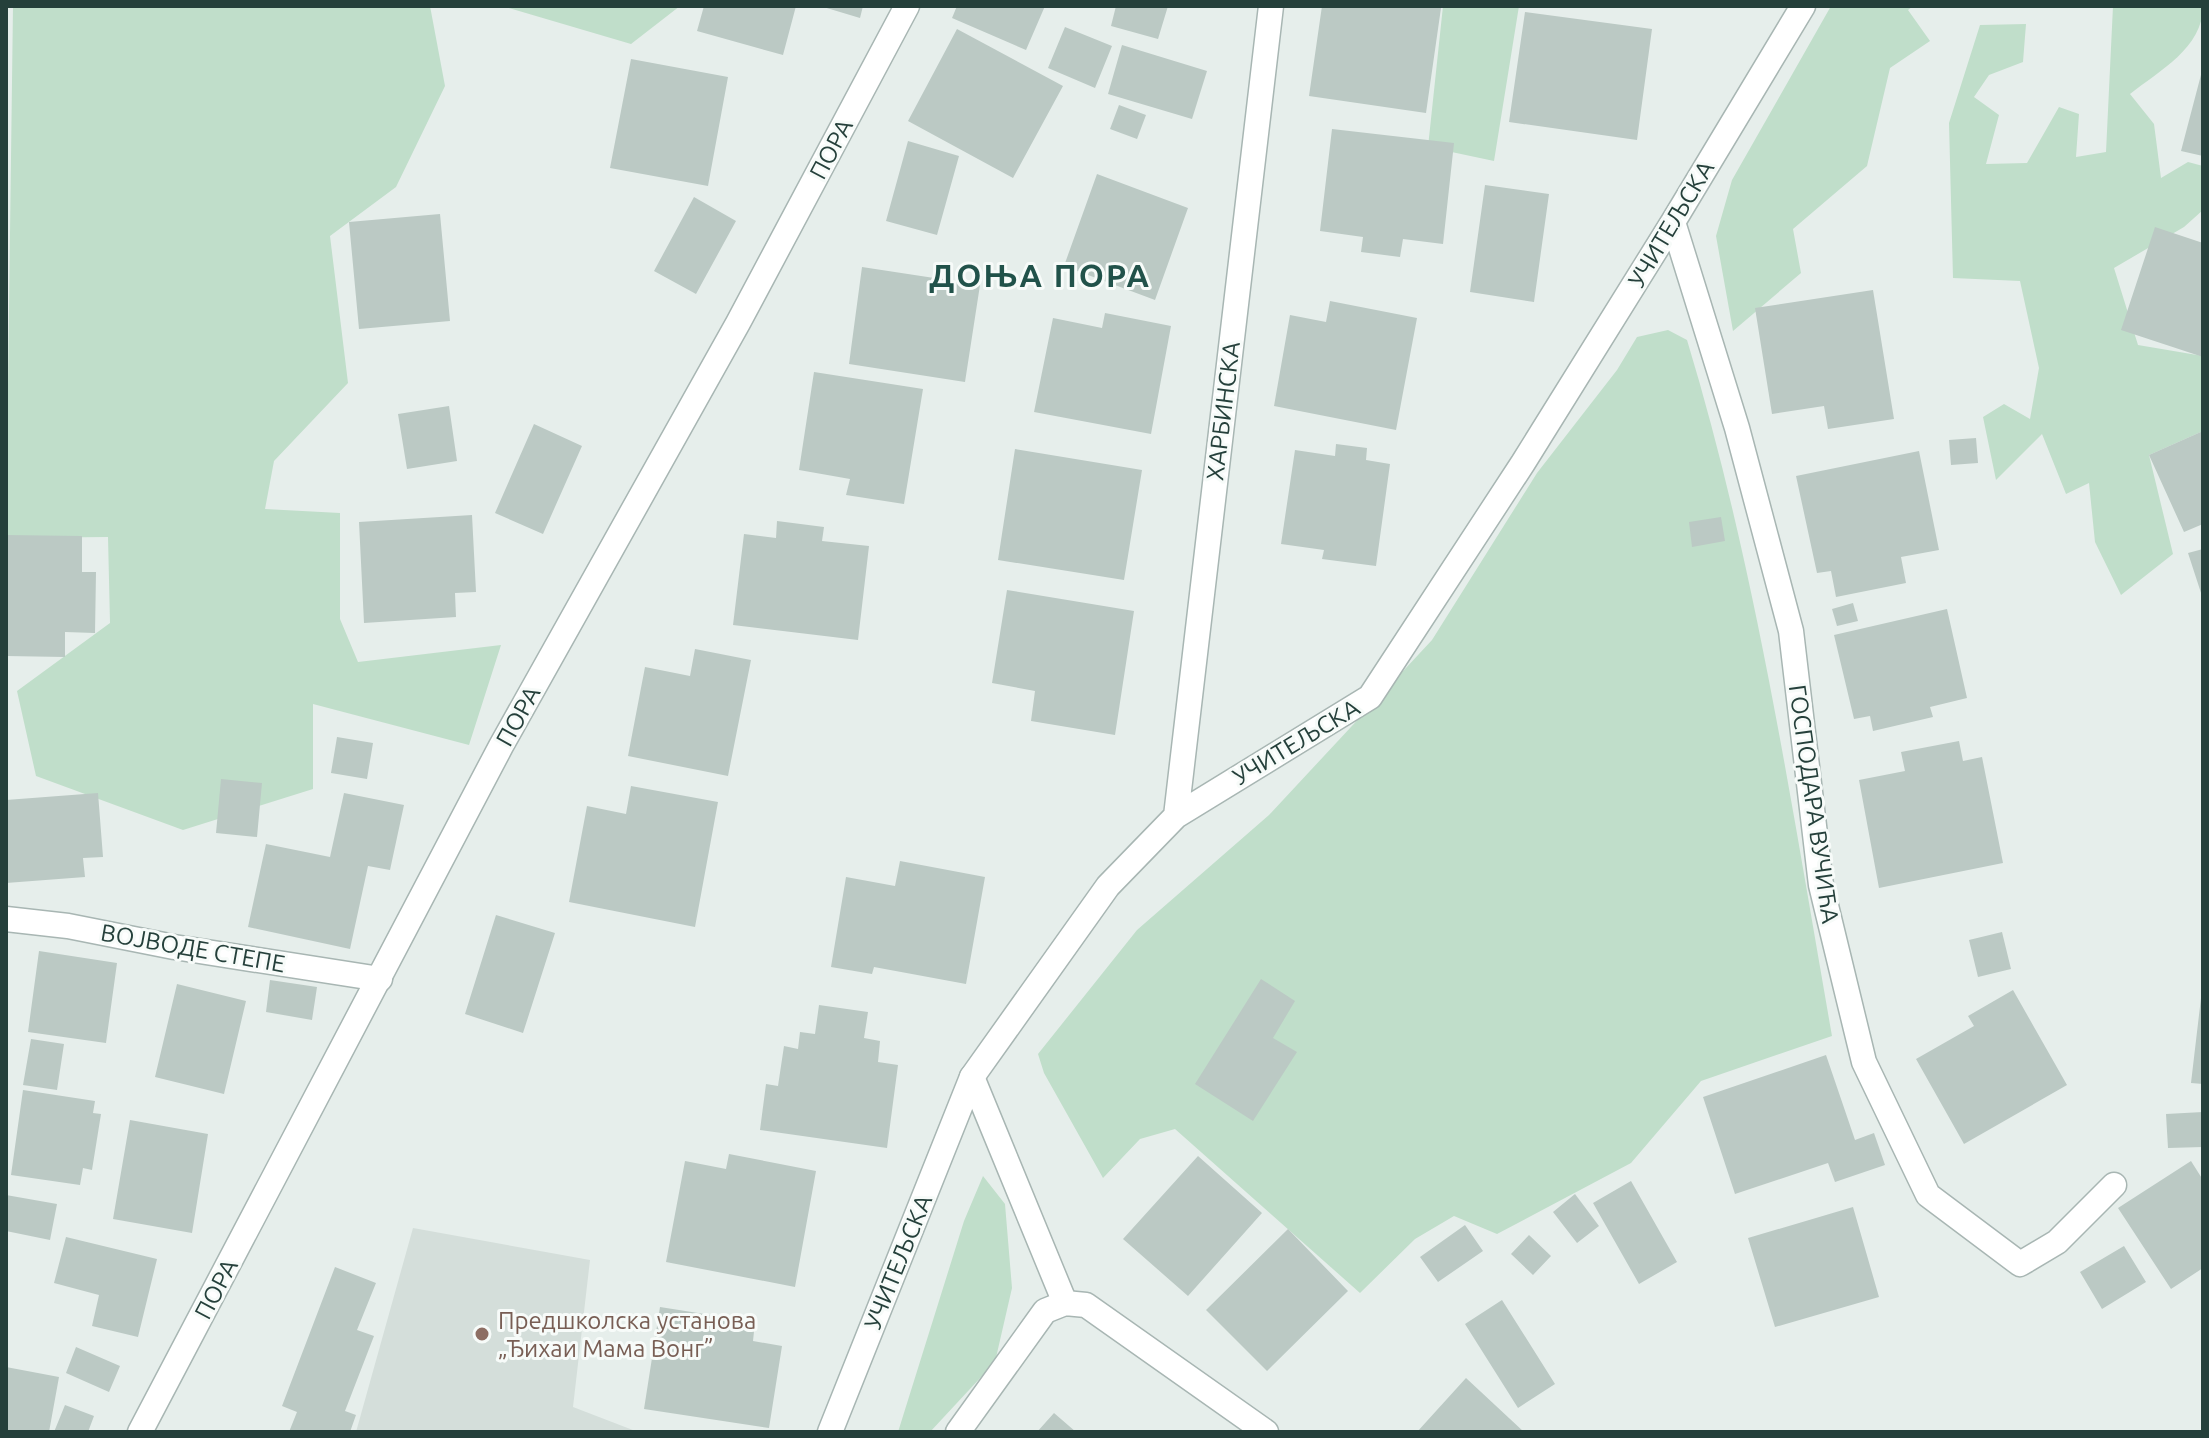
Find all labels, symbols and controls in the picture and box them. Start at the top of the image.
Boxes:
street label: ПОРА [804,114,858,184]
street label: УЧИТЕЉСКА [1623,156,1720,292]
district label: ДОЊА ПОРА [929,257,1151,293]
street label: ХАРБИНСКА [1201,340,1245,482]
street label: ПОРА [491,681,546,751]
street label: ГОСПОДАРА ВУЧИЋА [1784,683,1844,925]
street label: УЧИТЕЉСКА [1228,693,1364,790]
street label: ВОЈВОДЕ СТЕПЕ [99,918,287,978]
street label: УЧИТЕЉСКА [859,1190,937,1333]
street label: ПОРА [189,1254,243,1324]
place label: Предшколска установа „Ђихаи Мама Вонг” [498,1307,756,1362]
marker: Предшколска установа „Ђихаи Мама Вонг” [473,1325,491,1343]

